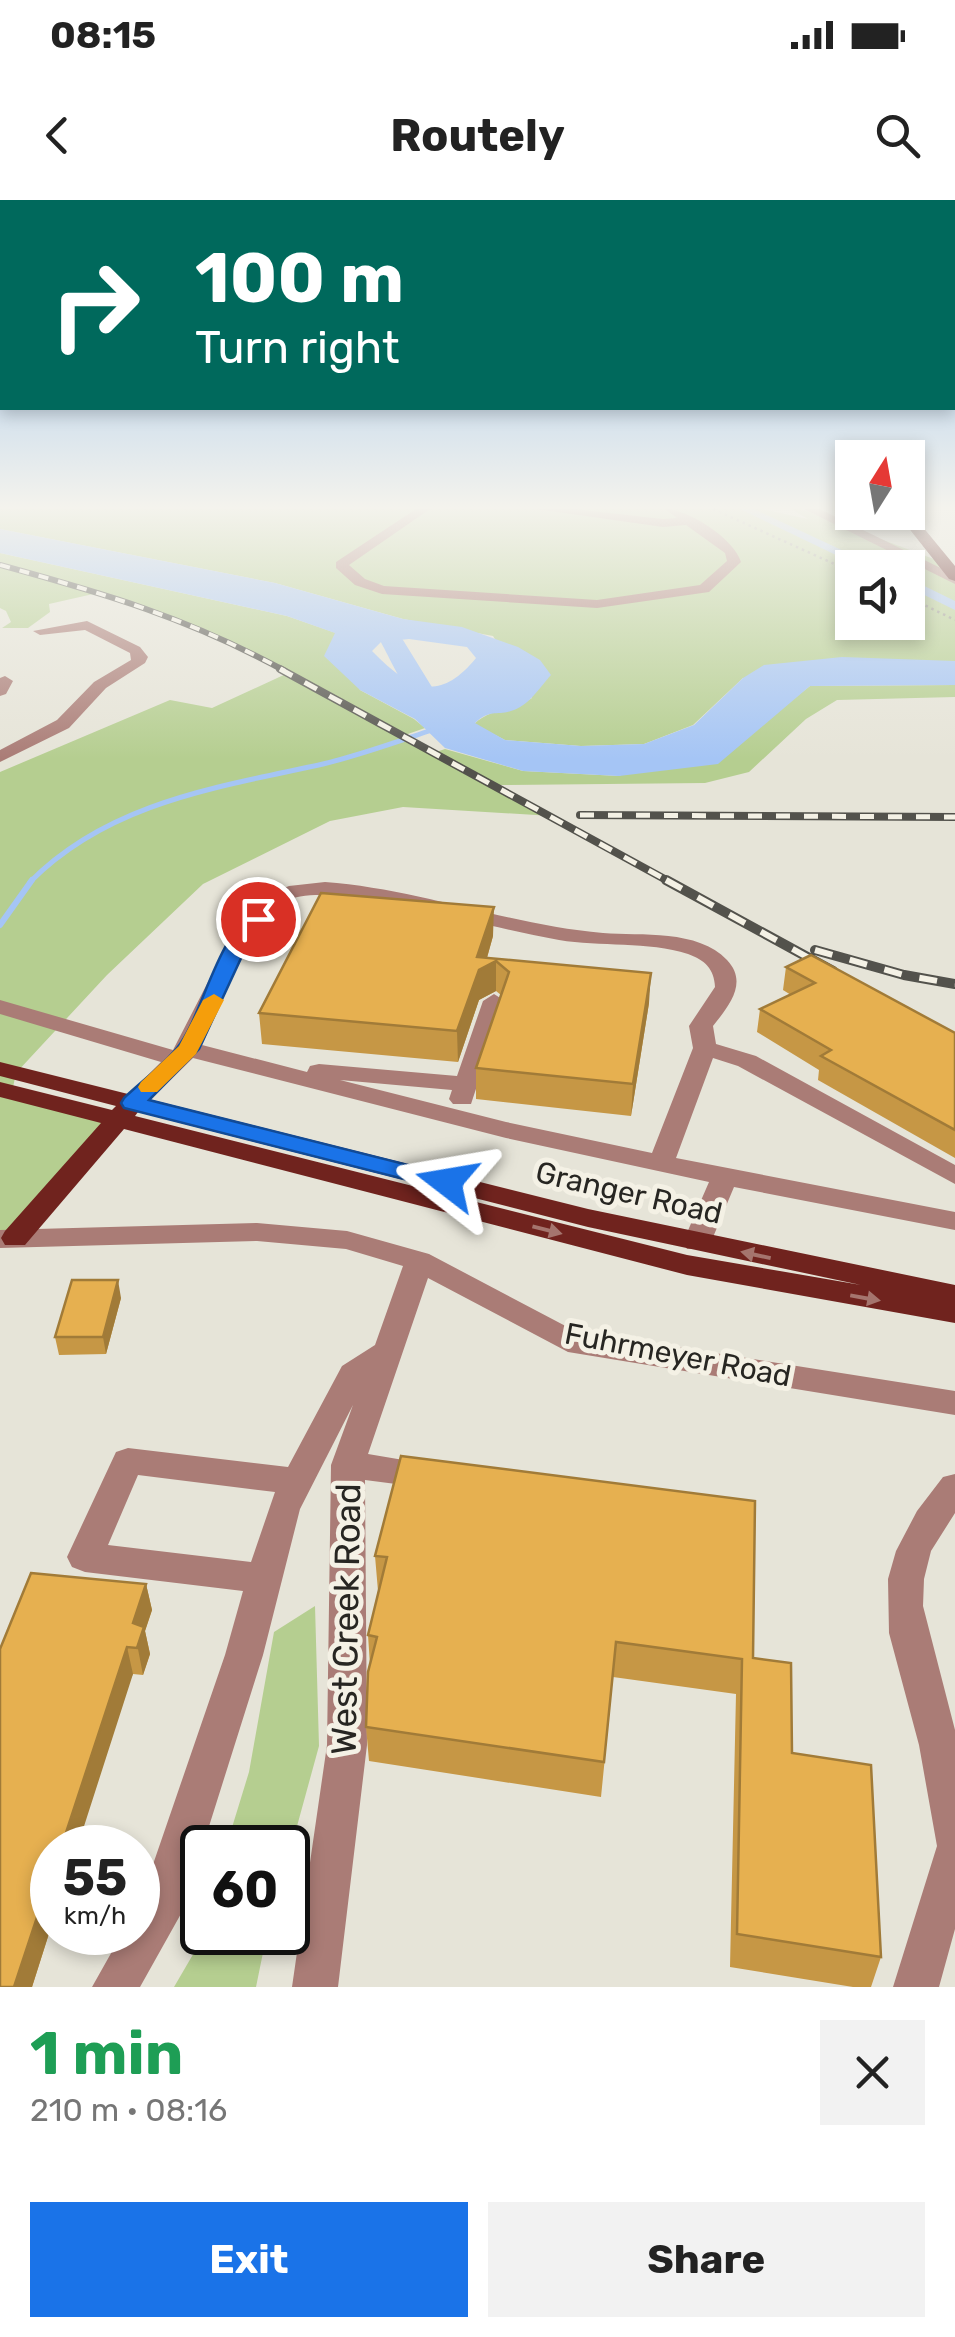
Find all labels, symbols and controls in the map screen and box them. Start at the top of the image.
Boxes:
text: 08:15 [50,12,156,58]
icon: back [30,108,85,163]
icon: search [870,108,925,163]
text: Routely [390,109,565,162]
text: 100 m [195,237,404,320]
icon: right [30,240,160,370]
text: Turn right [195,321,399,374]
north arrow [835,440,925,530]
map controls [835,440,925,640]
button: sound [835,550,925,640]
pin [216,877,301,962]
icon: arrive [231,892,286,947]
position arrow [395,1130,499,1234]
street label: Granger Road [532,1154,726,1232]
one-way arrow [532,1223,563,1238]
one-way arrow [741,1247,772,1262]
one-way arrow [850,1291,881,1306]
street label: Fuhrmeyer Road [562,1315,794,1395]
street label: West Creek Road [323,1483,369,1755]
speed limit sign: 60 [180,1825,310,1955]
text: 55 [63,1848,127,1908]
text: km/h [64,1901,126,1930]
text: 1 min [30,2018,183,2089]
button: close [820,2020,925,2125]
text: 210 m · 08:16 [30,2091,227,2129]
button: Exit [30,2202,468,2317]
button: Share [488,2202,925,2317]

